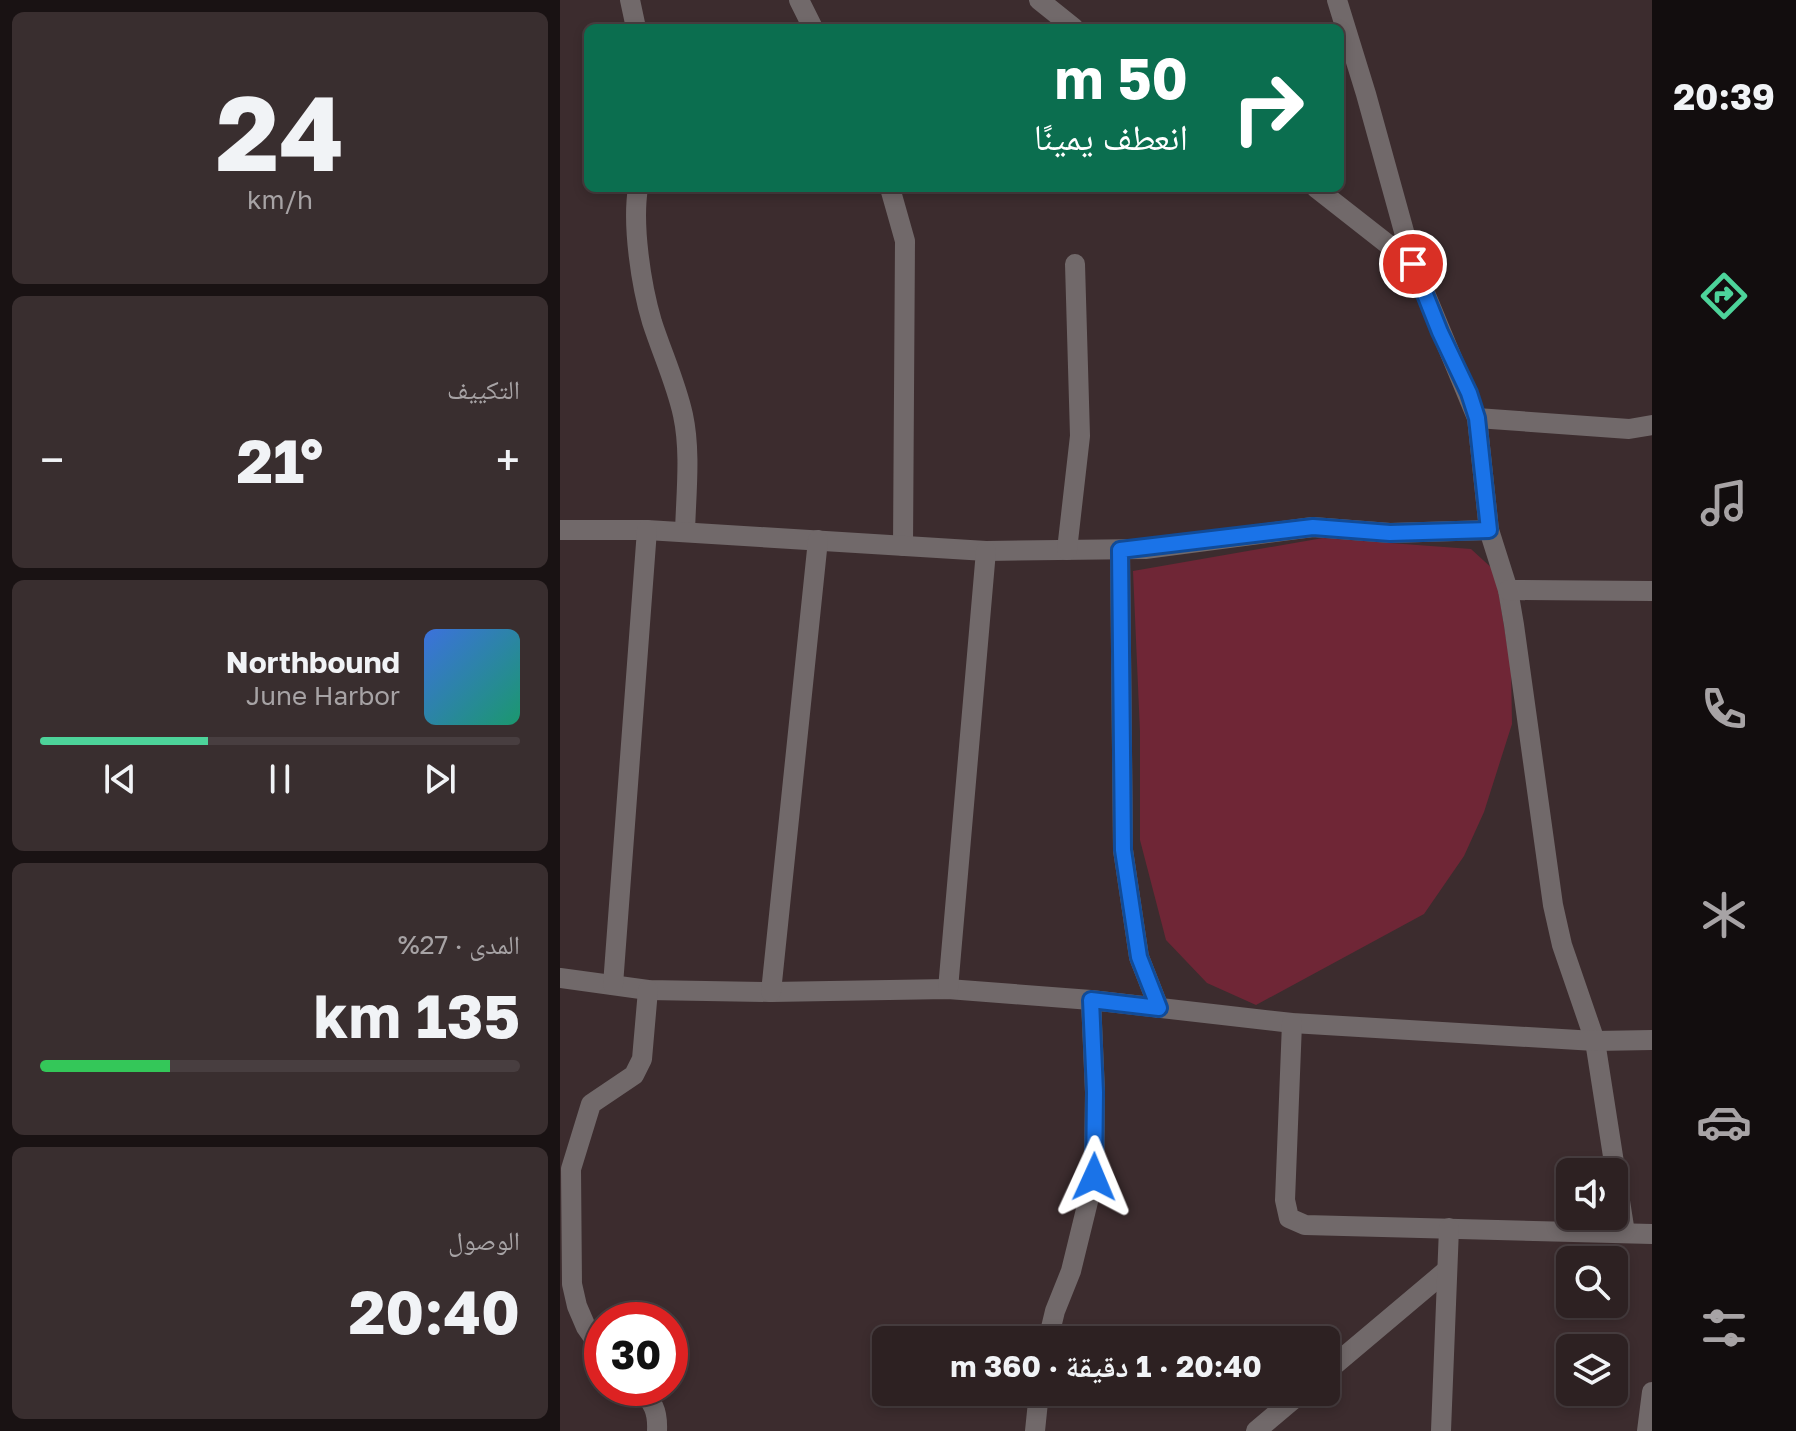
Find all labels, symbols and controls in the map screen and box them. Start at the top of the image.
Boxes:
text: 50 m [1054,44,1188,111]
icon: right [1216,56,1320,160]
text: 24 [216,69,344,194]
text: 20:39 [1673,75,1775,118]
text: انعطف يمينًا [1034,115,1188,158]
text: km/h [247,184,313,215]
pin [1379,230,1447,298]
icon: arrive [1391,242,1435,286]
icon: directions [1696,268,1752,324]
text: التكييف [447,374,520,405]
text: 21° [237,424,323,496]
text: − [40,433,64,486]
text: + [496,433,520,486]
icon: music [1696,475,1752,531]
text: Northbound [226,644,400,680]
text: June Harbor [246,680,400,711]
icon: phone [1696,681,1752,737]
icon: previous [98,757,142,801]
icon: pause [258,757,302,801]
icon: next [418,757,462,801]
icon: climate [1696,887,1752,943]
text: المدى · 27% [398,929,520,960]
text: 135 km [314,979,520,1051]
icon: car [1696,1094,1752,1150]
position arrow [1052,1135,1136,1219]
map controls [1556,1158,1628,1406]
button: sound [1556,1158,1628,1230]
text: الوصول [448,1225,520,1256]
button: search [1556,1246,1628,1318]
text: 20:40 [349,1275,520,1347]
icon: filters [1696,1300,1752,1356]
speed limit sign: 30 [584,1302,688,1406]
button: layers [1556,1334,1628,1406]
text: 20:40 · 1 دقيقة · 360 m [950,1348,1262,1384]

